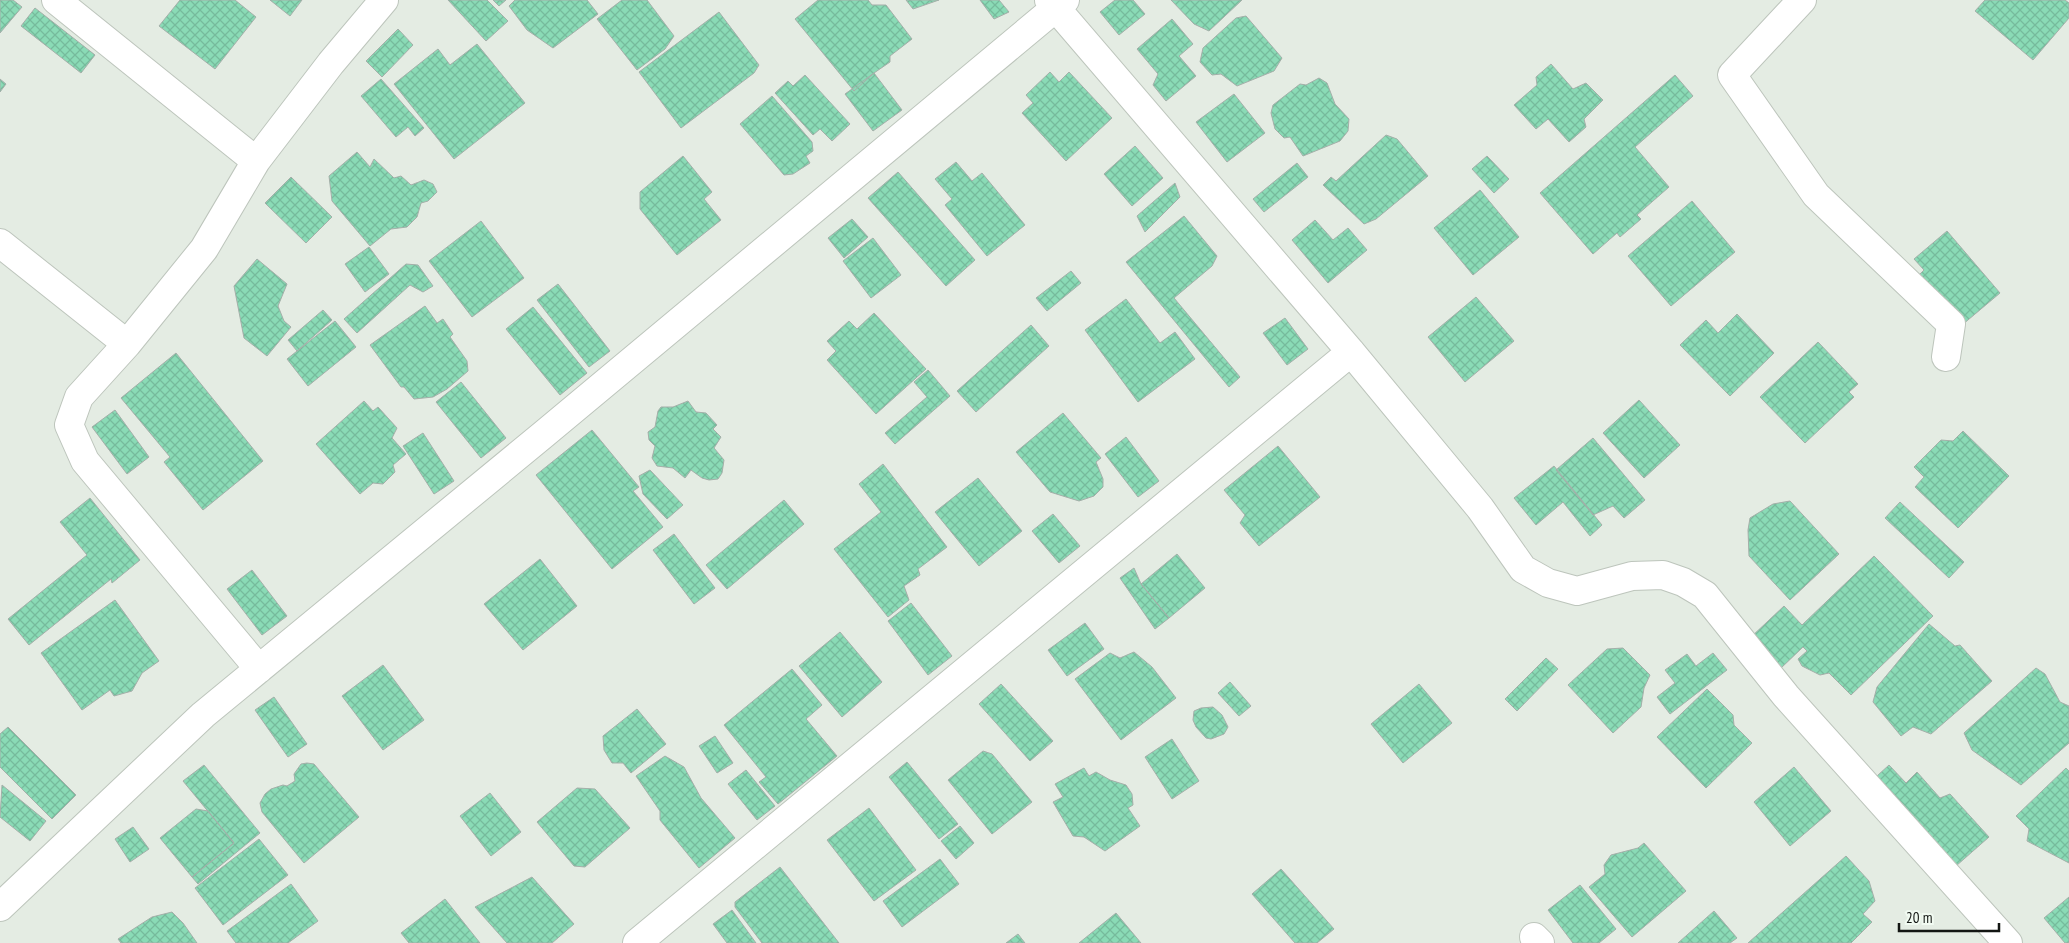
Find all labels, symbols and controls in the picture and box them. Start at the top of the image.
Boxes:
scale bar [1899,900,1999,932]
text: 20 m [1906,908,1932,927]

